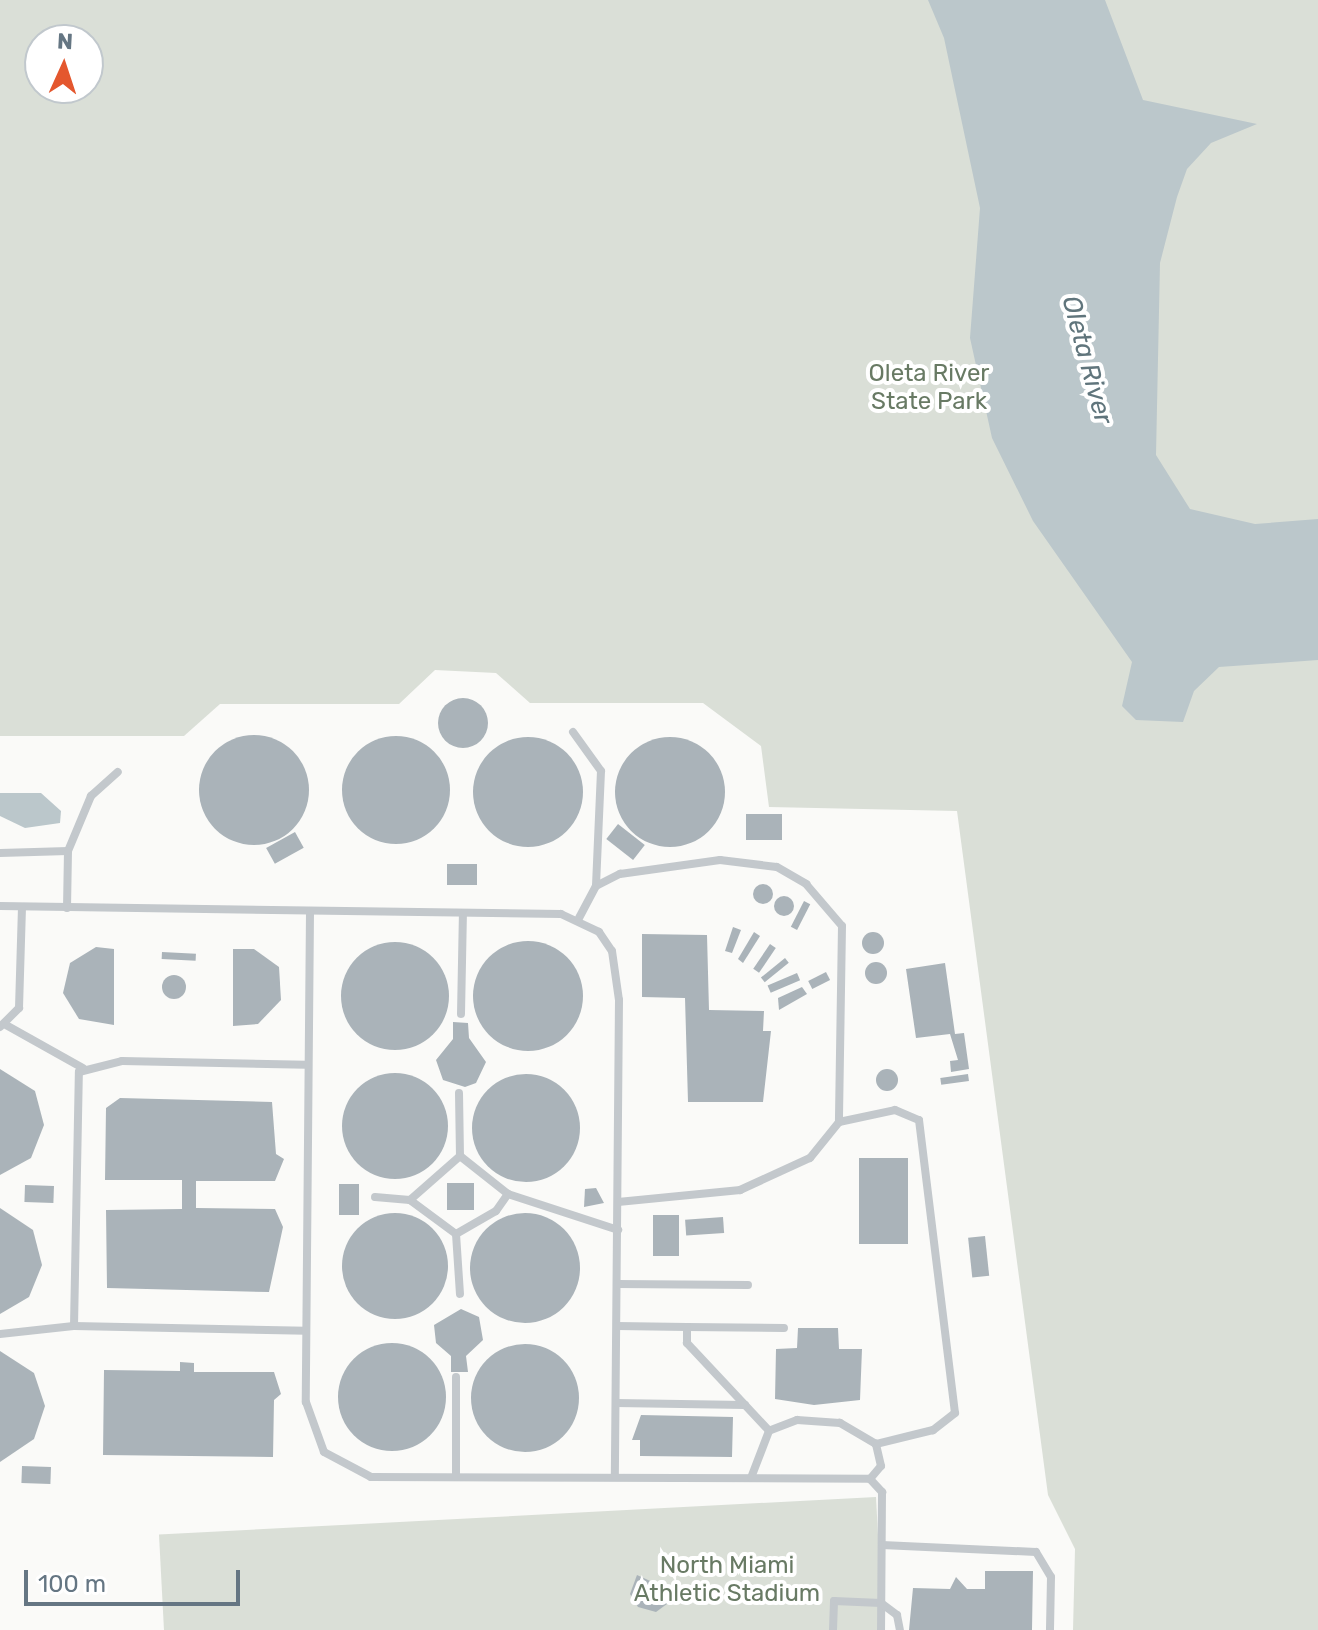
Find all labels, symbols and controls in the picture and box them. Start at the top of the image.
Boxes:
north arrow [24,24,104,104]
text: N [57,28,74,55]
water label: Oleta River [1055,292,1119,428]
park label: Oleta River State Park [869,360,989,416]
park label: North Miami Athletic Stadium [634,1552,820,1608]
scale bar [28,1554,244,1604]
text: 100 m [38,1570,106,1598]

